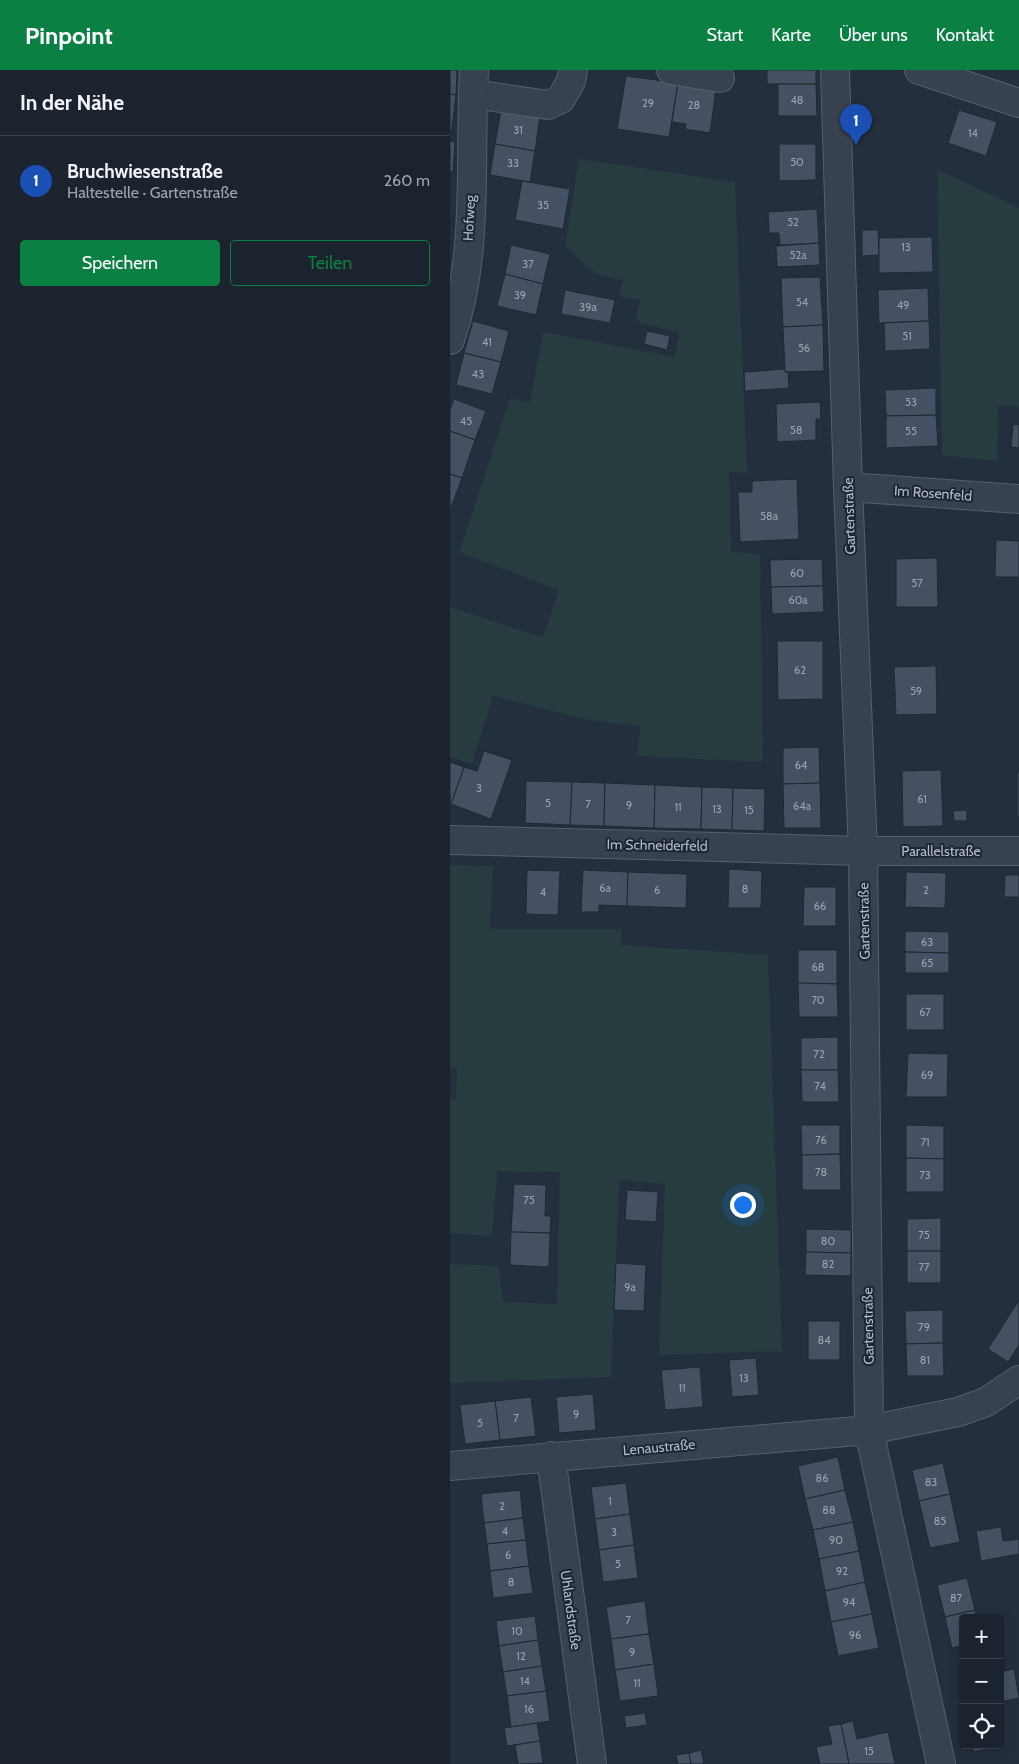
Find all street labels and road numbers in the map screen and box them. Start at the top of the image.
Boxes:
street label: Hofweg [459,193,479,242]
street label: Gartenstraße [839,477,859,555]
street label: Im Rosenfeld [893,481,973,505]
street label: Im Schneiderfeld [606,835,708,855]
street label: Parallelstraße [901,842,981,860]
street label: Gartenstraße [854,882,874,960]
street label: Gartenstraße [858,1287,878,1365]
street label: Lenaustraße [622,1435,696,1459]
street label: Uhlandstraße [557,1569,585,1651]

